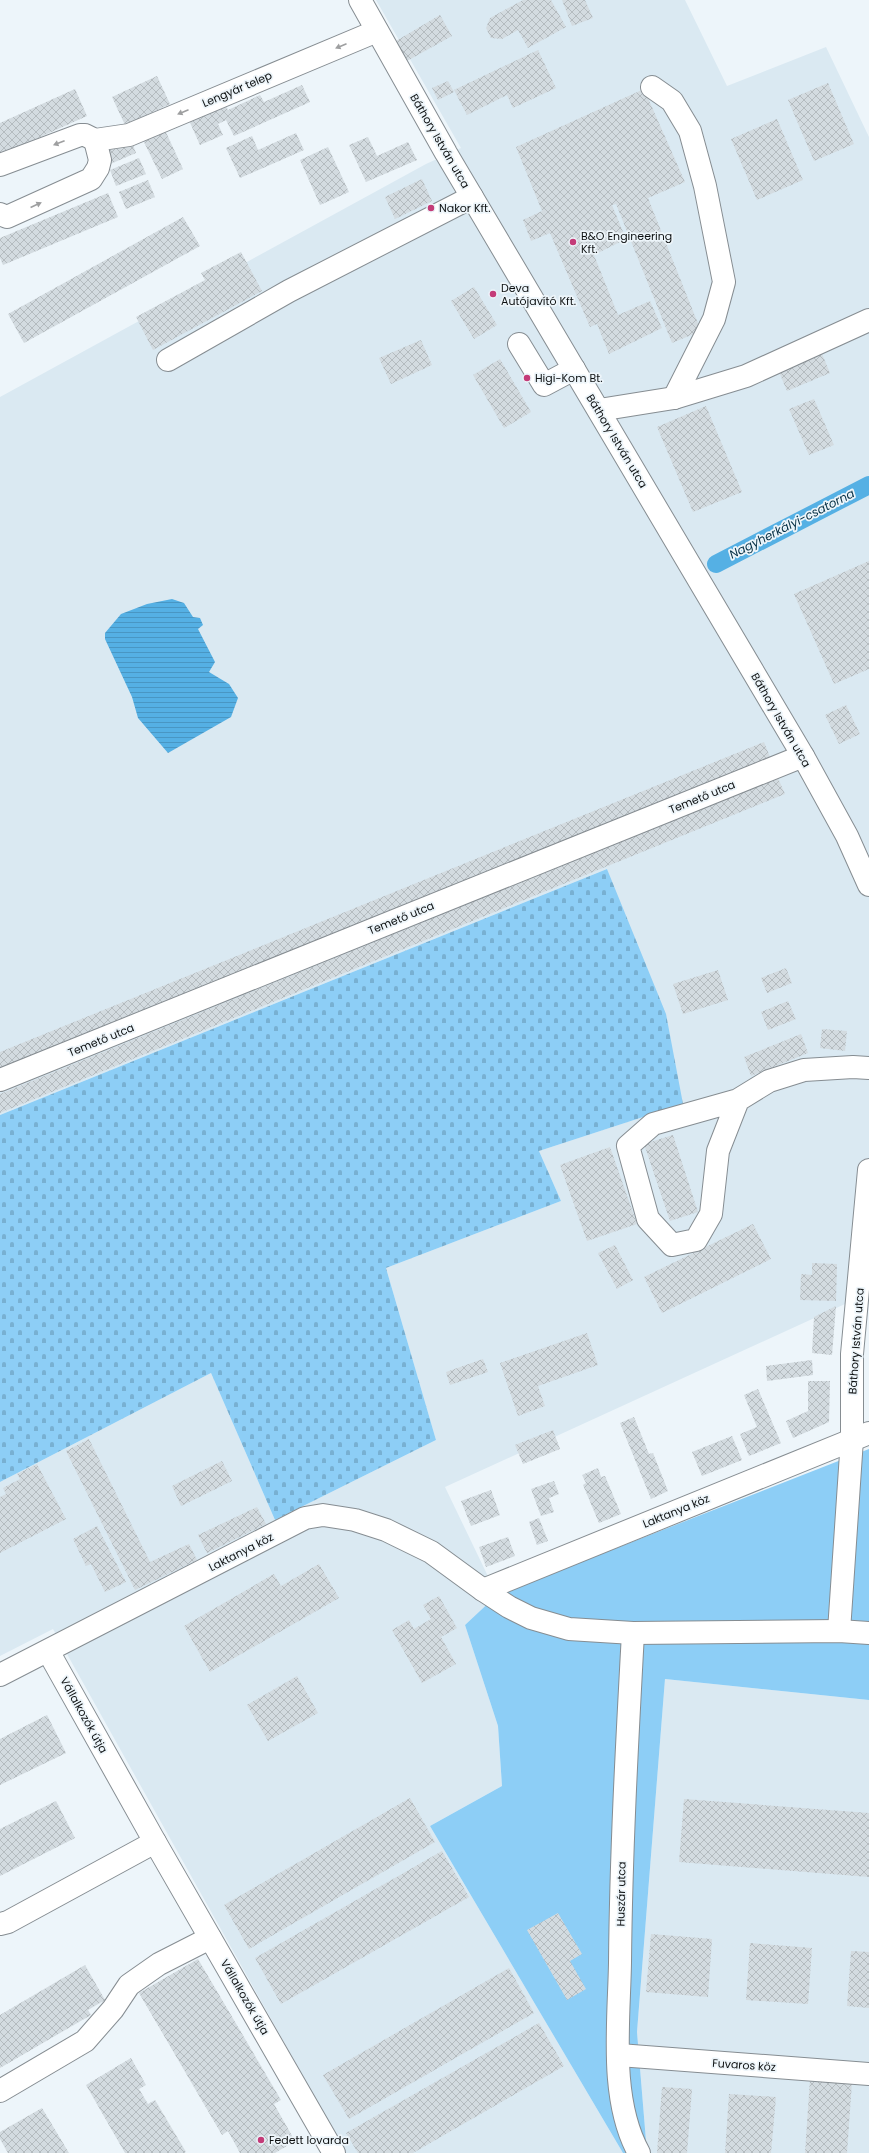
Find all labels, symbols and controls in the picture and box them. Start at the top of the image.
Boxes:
one-way arrow [336,43,347,49]
street label: Lengyár telep [200,67,274,111]
street label: Báthory István utca [406,91,474,191]
one-way arrow [176,110,188,116]
one-way arrow [53,140,65,146]
place label: Nakor Kft. [439,200,490,216]
one-way arrow [30,202,42,208]
marker: Nakor Kft. [426,203,436,213]
place label: B&O Engineering Kft. [581,228,672,257]
marker: B&O Engineering Kft. [568,237,578,247]
place label: Deva Autójavító Kft. [501,280,576,309]
marker: Deva Autójavító Kft. [488,289,498,299]
place label: Higi-Kom Bt. [535,370,602,386]
marker: Higi-Kom Bt. [522,373,532,383]
street label: Báthory István utca [583,391,651,491]
water label: Nagyherkályi-csatorna [726,485,857,563]
street label: Báthory István utca [747,670,815,770]
street label: Temető utca [667,776,737,818]
street label: Temető utca [366,897,436,939]
street label: Temető utca [66,1019,136,1061]
street label: Báthory István utca [844,1287,868,1395]
street label: Laktanya köz [640,1490,712,1532]
street label: Laktanya köz [206,1529,276,1575]
street label: Vállalkozók útja [56,1674,112,1756]
street label: Huszár utca [612,1861,630,1927]
street label: Vállalkozók útja [217,1956,273,2038]
street label: Fuvaros köz [712,2055,776,2075]
place label: Fedett lovarda [269,2132,349,2148]
marker: Fedett lovarda [256,2135,266,2145]

